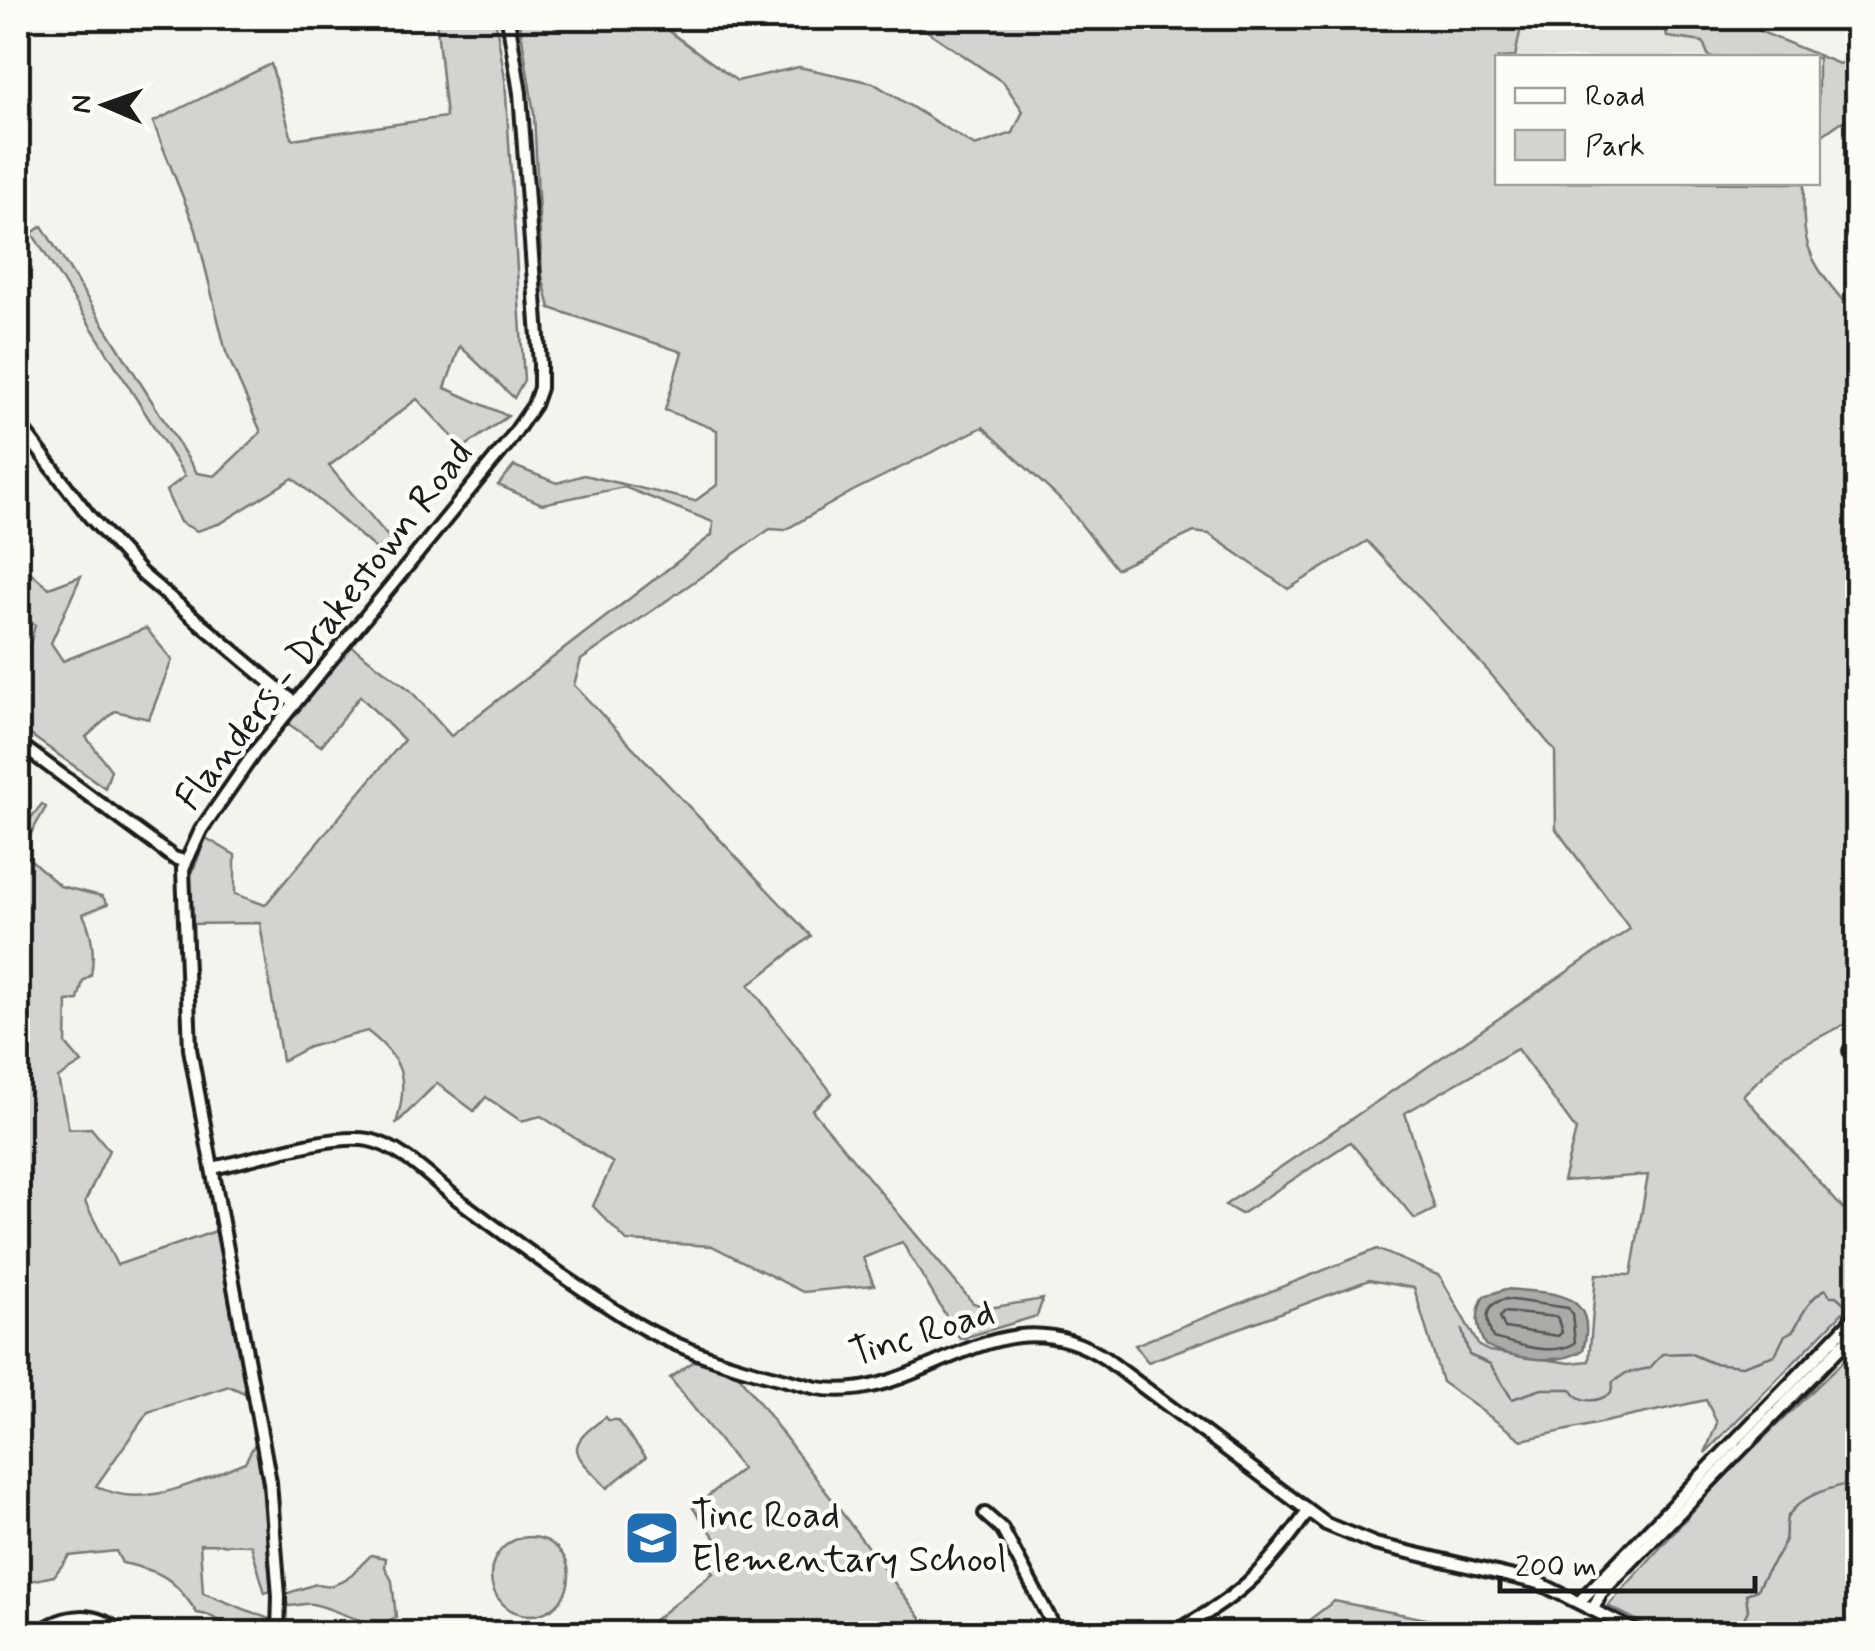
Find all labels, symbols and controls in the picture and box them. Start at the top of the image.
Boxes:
north arrow [55,55,155,155]
legend [1495,55,1820,185]
text: Road [1585,77,1645,116]
text: N [64,94,101,114]
text: Park [1585,127,1645,166]
street label: Flanders - Drakestown Road [165,431,485,821]
street label: Tinc Road [844,1289,1000,1379]
place label: Tinc Road Elementary School [691,1492,1007,1585]
school or university icon: Tinc Road Elementary School [622,1508,682,1568]
scale bar [1500,1531,1755,1593]
text: 200 m [1515,1548,1597,1587]

